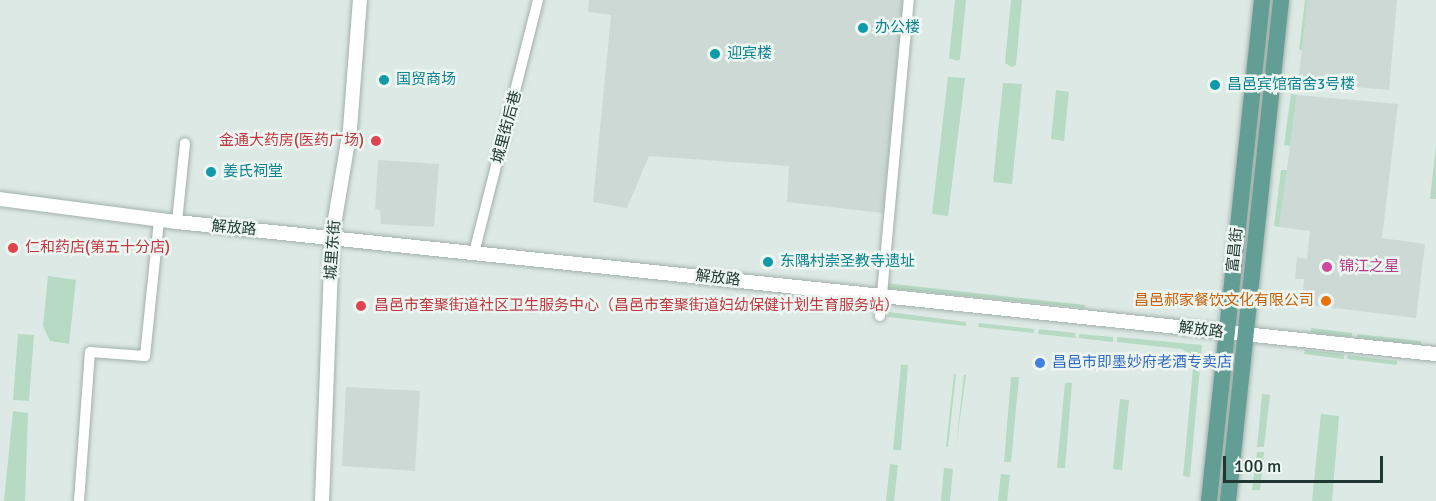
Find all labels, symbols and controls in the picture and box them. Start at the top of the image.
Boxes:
place label: 办公楼 [875,19,920,37]
marker: 办公楼 [856,21,870,35]
place label: 迎宾楼 [727,45,772,63]
marker: 迎宾楼 [708,47,722,61]
place label: 国贸商场 [396,71,456,89]
marker: 国贸商场 [377,73,391,87]
place label: 昌邑宾馆宿舍3号楼 [1227,76,1355,94]
marker: 昌邑宾馆宿舍3号楼 [1208,78,1222,92]
street label: 城里街后巷 [489,88,525,166]
place label: 金通大药房(医药广场) [219,132,364,150]
marker: 金通大药房(医药广场) [369,134,383,148]
place label: 姜氏祠堂 [223,163,283,181]
marker: 姜氏祠堂 [204,165,218,179]
street label: 解放路 [211,217,257,239]
street label: 城里东街 [322,219,344,281]
street label: 富昌街 [1224,227,1246,273]
place label: 仁和药店(第五十分店) [25,239,170,257]
marker: 仁和药店(第五十分店) [6,241,20,255]
place label: 东隅村崇圣教寺遗址 [780,253,915,271]
marker: 东隅村崇圣教寺遗址 [761,255,775,269]
place label: 锦江之星 [1339,258,1399,276]
marker: 锦江之星 [1320,260,1334,274]
street label: 解放路 [695,267,741,289]
place label: 昌邑郝家餐饮文化有限公司 [1134,292,1314,310]
marker: 昌邑郝家餐饮文化有限公司 [1319,294,1333,308]
marker: 昌邑市奎聚街道社区卫生服务中心（昌邑市奎聚街道妇幼保健计划生育服务站） [352,297,370,315]
place label: 昌邑市奎聚街道社区卫生服务中心（昌邑市奎聚街道妇幼保健计划生育服务站） [374,297,899,315]
street label: 解放路 [1178,318,1224,342]
place label: 昌邑市即墨妙府老酒专卖店 [1052,354,1232,372]
marker: 昌邑市即墨妙府老酒专卖店 [1033,356,1047,370]
scale bar [1226,444,1386,482]
text: 100 m [1234,455,1281,477]

